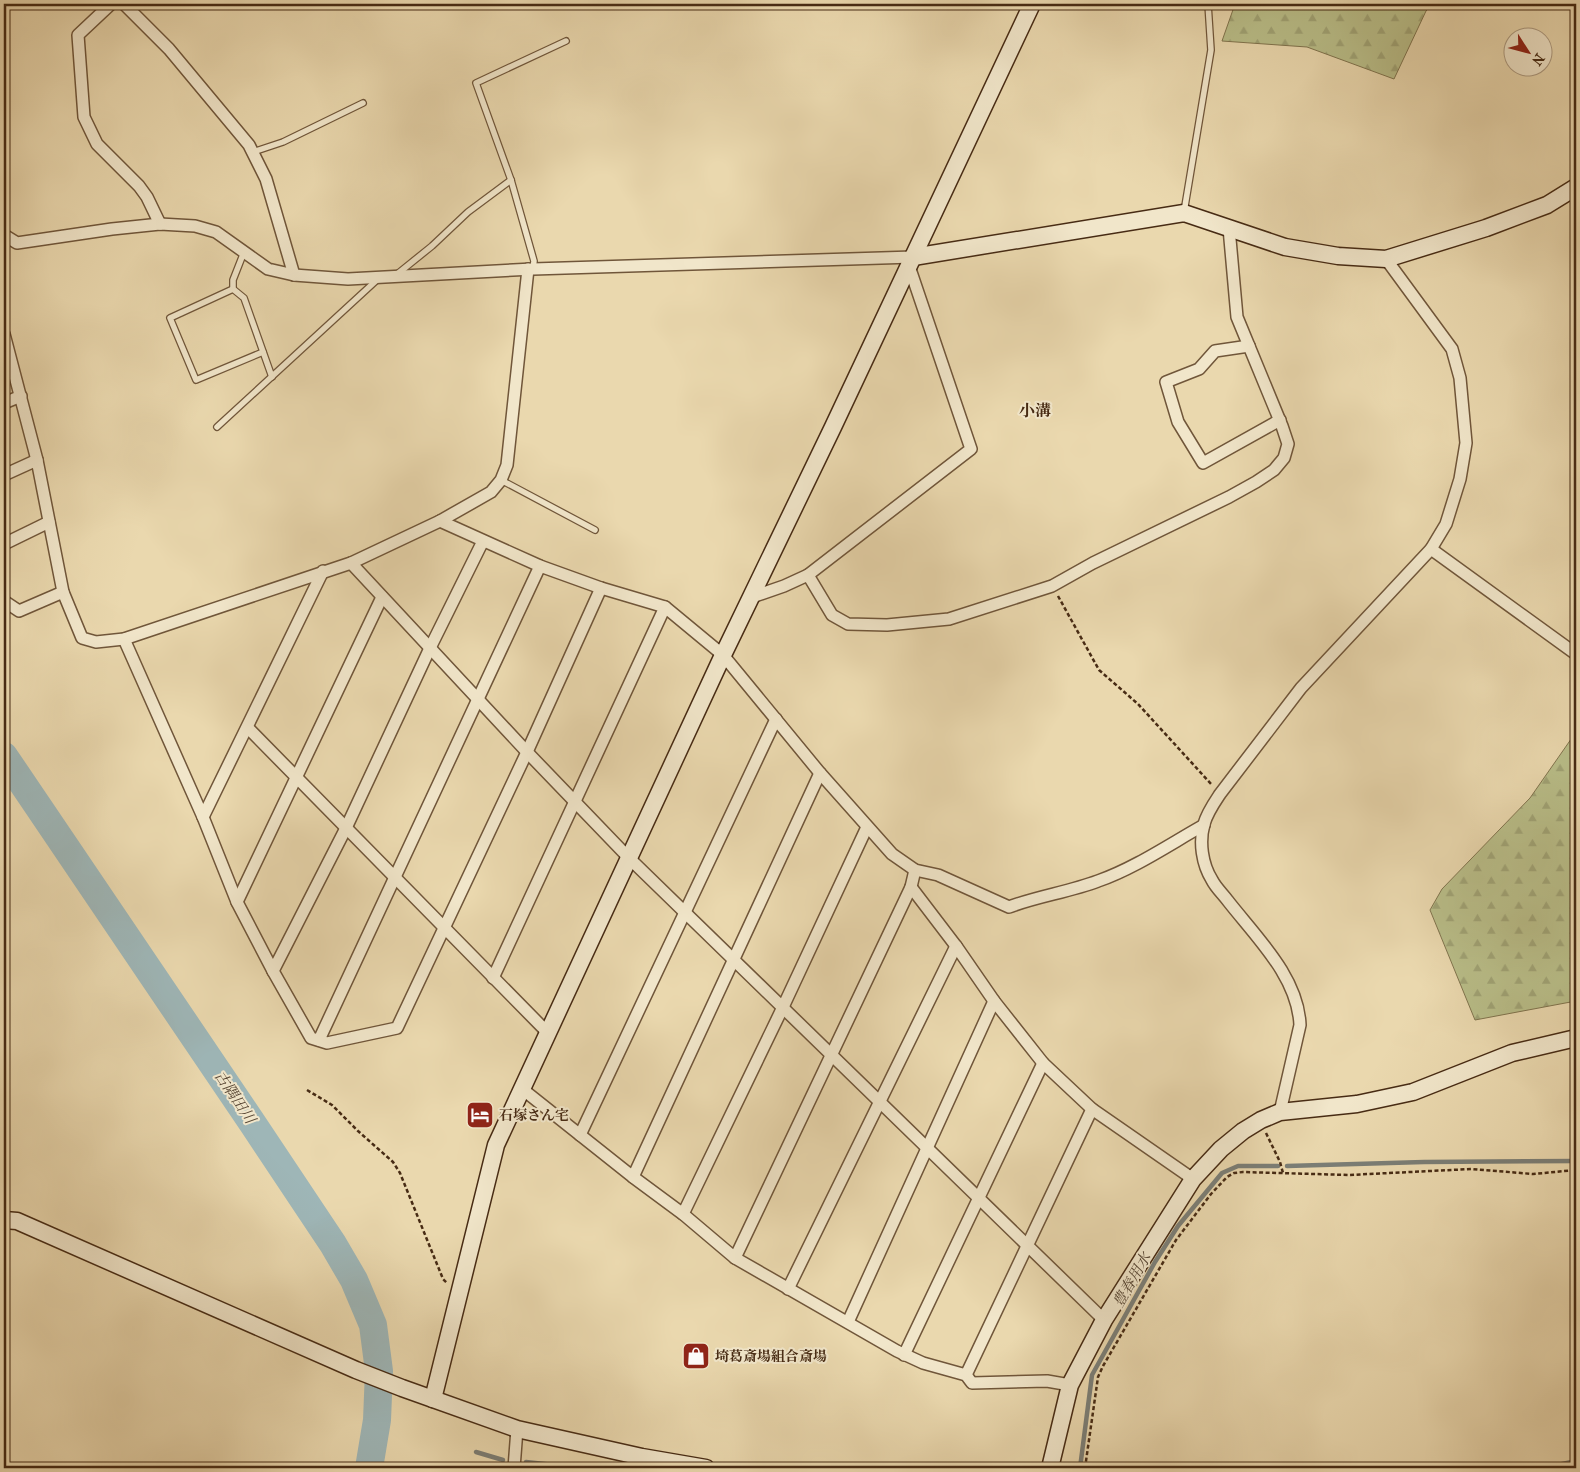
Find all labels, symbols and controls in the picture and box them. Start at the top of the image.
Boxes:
north arrow [1502,28,1552,78]
text: N [1528,50,1548,69]
district label: 小溝 [1019,401,1051,420]
water label: 古隅田川 [211,1067,260,1129]
hotel icon: 石塚さん宅 [465,1100,495,1130]
place label: 石塚さん宅 [499,1107,569,1124]
water label: 豊春用水 [1109,1248,1156,1310]
shop icon: 埼葛斎場組合斎場 [681,1341,711,1371]
place label: 埼葛斎場組合斎場 [715,1348,827,1365]

